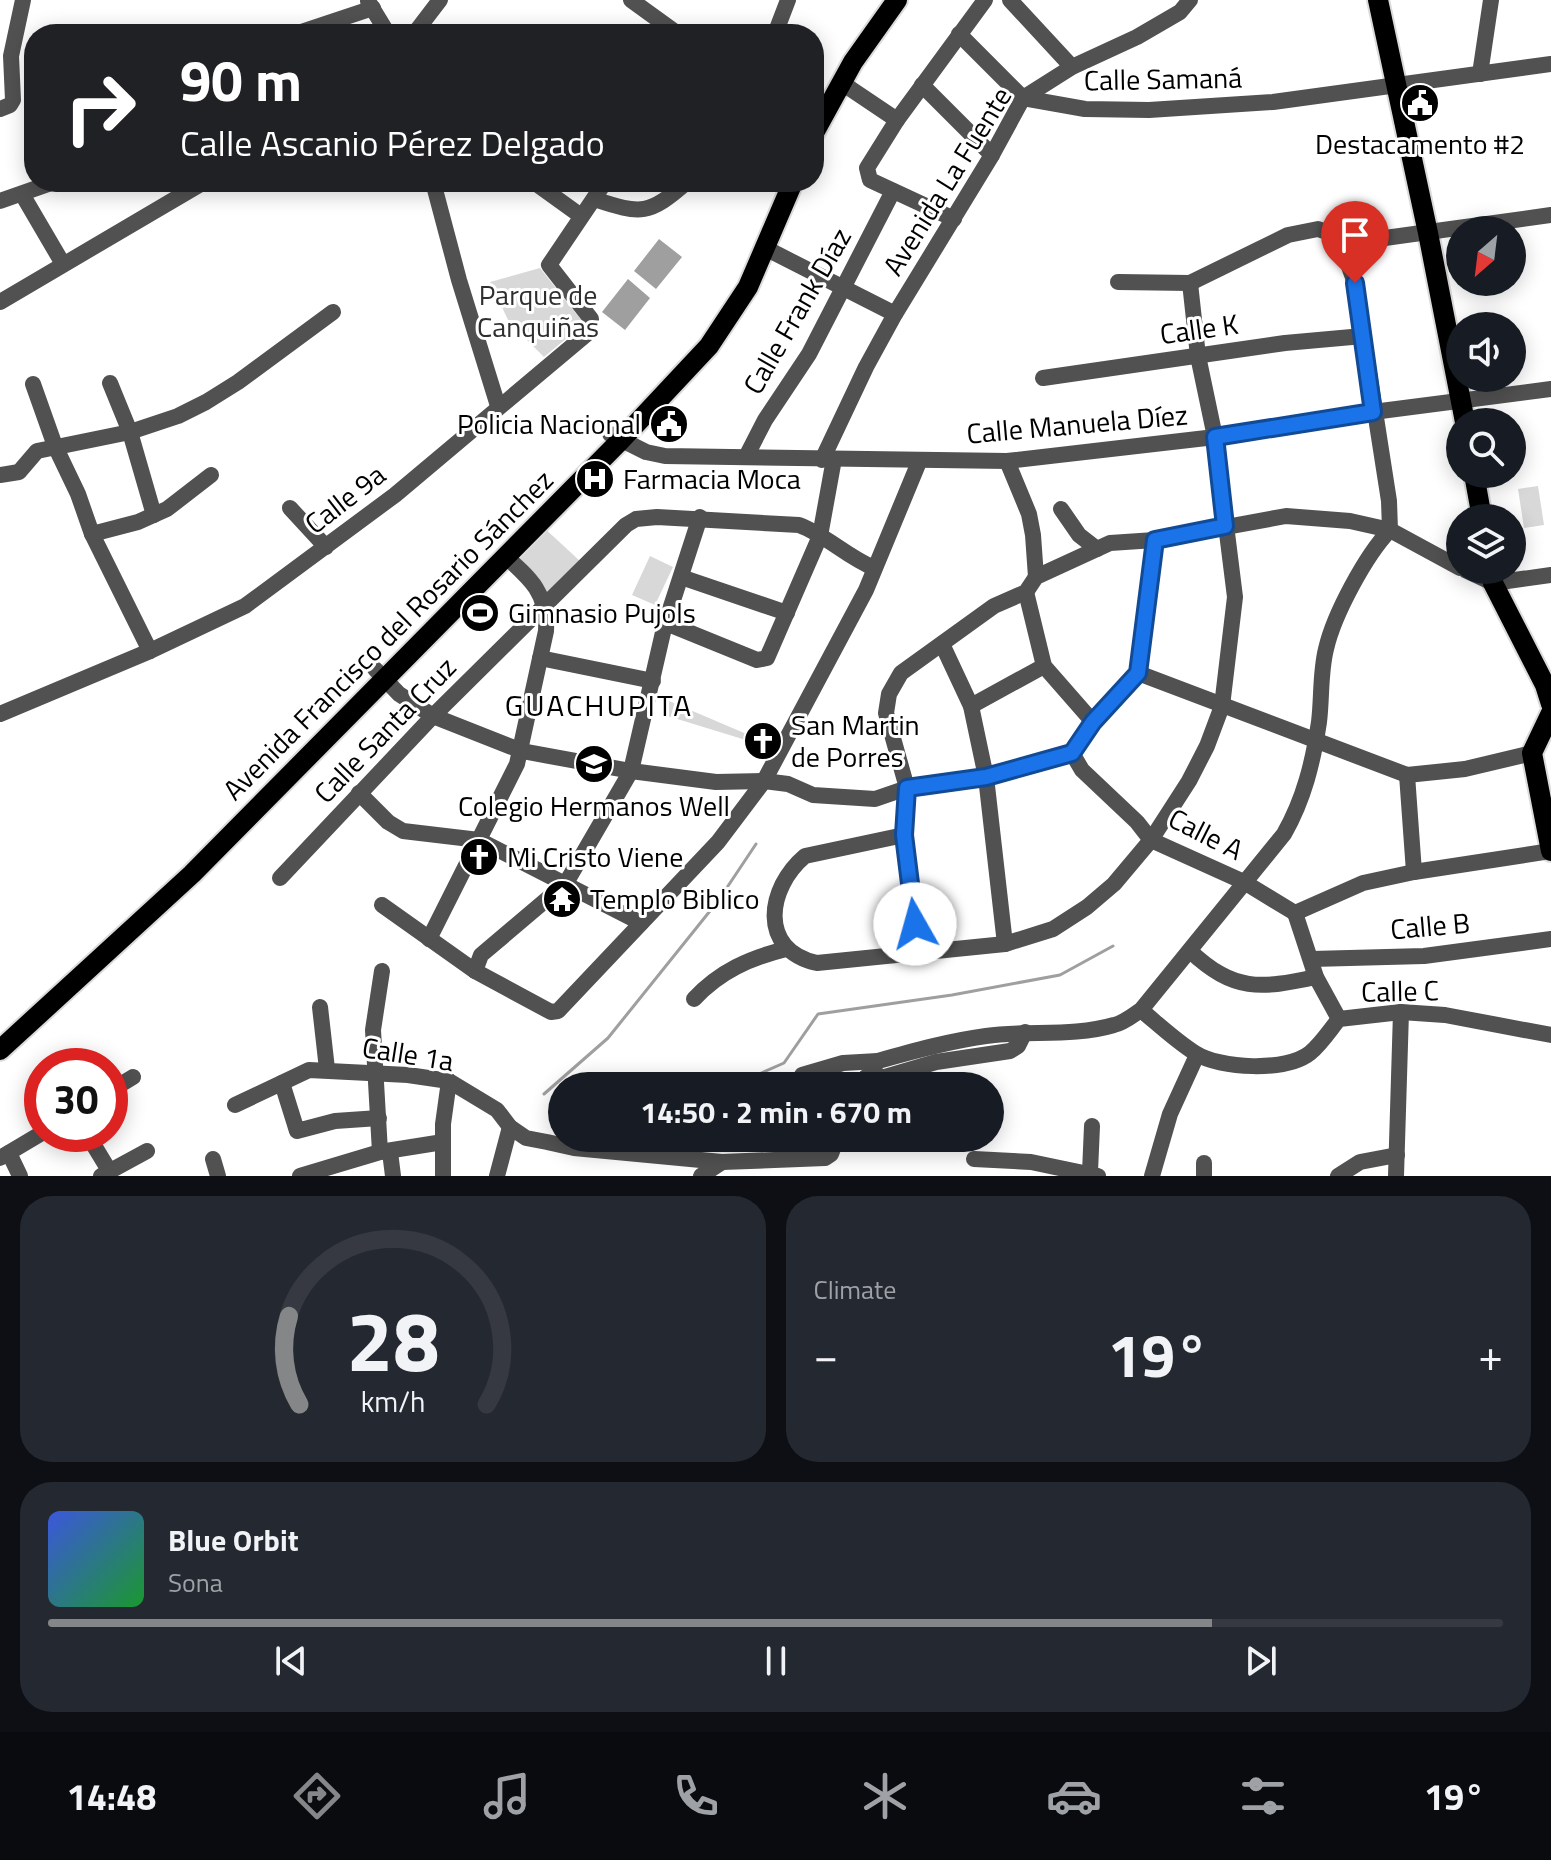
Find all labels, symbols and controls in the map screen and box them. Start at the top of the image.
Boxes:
text: 90 m [180,38,302,123]
icon: right [48,56,152,160]
street label: Calle Samaná [1084,56,1242,101]
street label: Avenida La Fuente [871,78,1022,283]
public building icon: Destacamento #2 [1399,82,1441,124]
text: Calle Ascanio Pérez Delgado [180,115,605,170]
place label: Destacamento #2 [1315,122,1525,165]
pin [1321,201,1389,283]
icon: arrive [1333,213,1377,257]
north arrow [1446,216,1526,296]
map controls [1446,216,1526,584]
street label: Calle Frank Díaz [731,219,862,402]
park label: Parque de Canquiñas [477,273,599,348]
street label: Calle K [1157,302,1241,355]
button: sound [1446,312,1526,392]
street label: Calle Manuela Díez [965,392,1189,455]
place label: Policia Nacional [457,402,641,445]
public building icon: Policia Nacional [648,403,690,445]
button: search [1446,408,1526,488]
street label: Calle 9a [295,453,394,544]
place label: Farmacia Moca [623,457,801,500]
hospital icon: Farmacia Moca [574,458,616,500]
street label: Avenida Francisco del Rosario Sánchez [212,459,563,810]
button: layers [1446,504,1526,584]
place label: Gimnasio Pujols [508,591,696,634]
sports icon: Gimnasio Pujols [459,592,501,634]
street label: Calle Santa Cruz [303,647,466,813]
district label: GUACHUPITA [505,682,693,728]
place label: San Martin de Porres [791,703,920,778]
church icon: San Martin de Porres [742,720,784,762]
school or university icon: Colegio Hermanos Well [573,743,615,785]
place label: Colegio Hermanos Well [458,784,730,827]
street label: Calle A [1161,796,1252,871]
place label: Mi Cristo Viene [507,835,683,878]
church icon: Mi Cristo Viene [458,836,500,878]
place label: Templo Biblico [590,877,759,920]
temple icon: Templo Biblico [541,878,583,920]
position arrow [873,882,957,966]
street label: Calle B [1388,901,1472,950]
street label: Calle C [1361,968,1439,1013]
street label: Calle 1a [359,1025,457,1082]
speed limit sign: 30 [24,1048,128,1152]
text: 14:50 · 2 min · 670 m [640,1089,912,1135]
text: Climate [814,1270,896,1309]
text: 28 [346,1277,439,1403]
text: 19° [1108,1309,1209,1400]
text: − [814,1321,838,1388]
text: + [1478,1321,1503,1388]
text: km/h [360,1380,425,1423]
text: Blue Orbit [168,1517,299,1563]
text: Sona [168,1563,223,1602]
icon: previous [269,1639,313,1683]
icon: pause [754,1639,798,1683]
icon: next [1239,1639,1283,1683]
icon: directions [289,1768,345,1824]
icon: music [479,1768,535,1824]
icon: phone [668,1768,724,1824]
icon: climate [857,1768,913,1824]
icon: car [1046,1768,1102,1824]
icon: filters [1235,1768,1291,1824]
text: 14:48 [67,1769,156,1824]
text: 19° [1424,1769,1484,1824]

